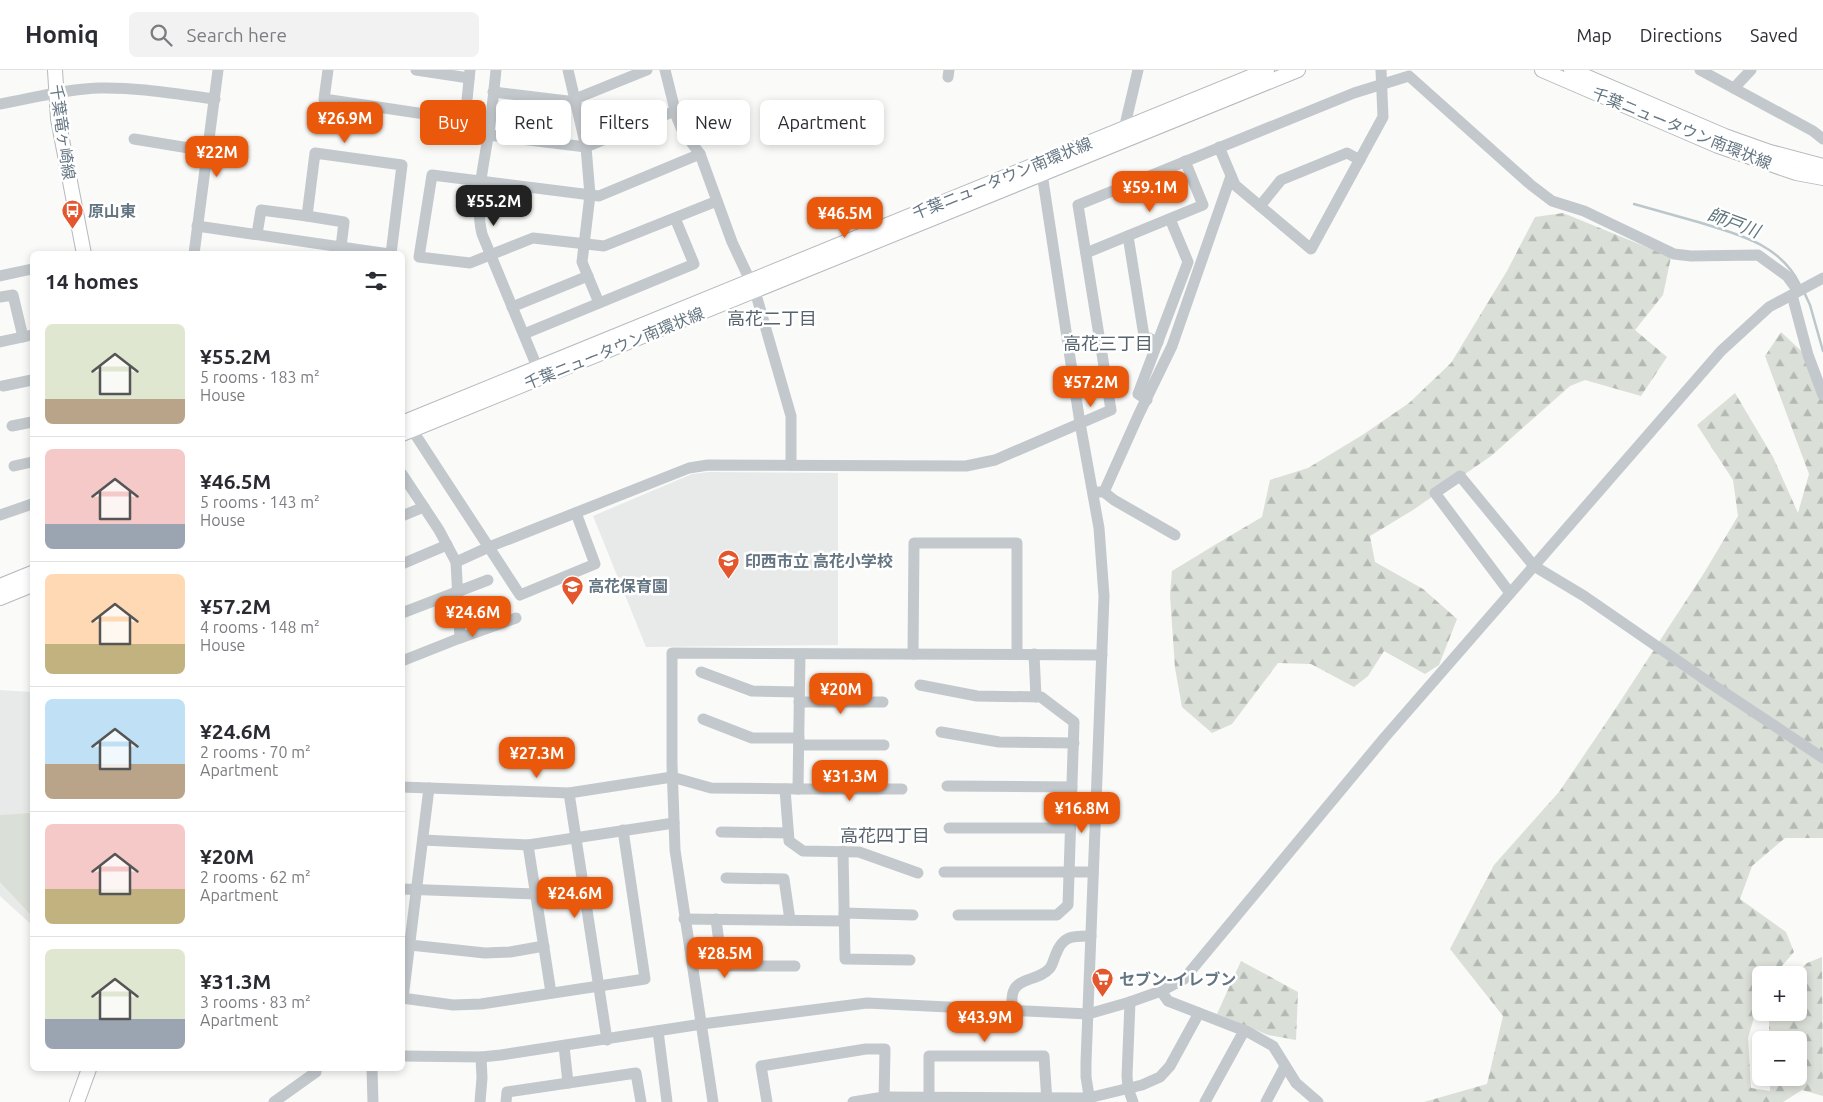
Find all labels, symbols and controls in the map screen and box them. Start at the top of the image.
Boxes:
search box [129,12,479,57]
text: Homiq [25,21,99,48]
icon: search [147,21,175,49]
text: Search here [187,24,287,46]
text: Map [1576,25,1612,45]
text: Directions [1640,25,1722,45]
text: Saved [1750,25,1798,45]
street label: 千葉竜ヶ崎線 [47,83,79,181]
street label: 千葉ニュータウン南環状線 [1590,84,1774,172]
chip: Buy [420,100,486,145]
chip: Rent [496,100,571,145]
chip: Filters [581,100,667,145]
chip: New [677,100,750,145]
chip: Apartment [760,100,884,145]
pin: ¥26.9M [304,102,386,144]
text: ¥26.9M [318,109,372,127]
street label: 千葉ニュータウン南環状線 [910,134,1094,222]
pin: ¥22M [187,136,247,178]
text: ¥22M [196,143,238,161]
pin: ¥59.1M [1109,170,1191,213]
text: ¥59.1M [1123,178,1177,196]
pin: ¥55.2M [453,184,535,227]
text: ¥55.2M [467,192,521,210]
pin: ¥46.5M [804,196,886,239]
bus stop icon: 原山東 [60,199,84,230]
place label: 原山東 [88,202,136,220]
water label: 師戸川 [1705,203,1765,241]
text: ¥46.5M [818,204,872,222]
icon: filters [362,267,390,295]
text: 14 homes [45,269,139,293]
street label: 千葉ニュータウン南環状線 [522,304,706,392]
district label: 高花二丁目 [727,308,817,328]
district label: 高花三丁目 [1063,333,1153,353]
icon: home [85,344,145,404]
text: ¥55.2M [200,344,271,368]
pin: ¥57.2M [1050,366,1132,408]
text: 5 rooms · 183 m² [200,368,320,386]
text: ¥57.2M [1064,373,1118,391]
text: House [200,386,245,404]
icon: home [85,469,145,529]
text: ¥46.5M [200,469,271,493]
text: 5 rooms · 143 m² [200,493,320,511]
text: House [200,511,245,529]
school or university icon: 印西市立 高花小学校 [717,549,741,580]
place label: 印西市立 高花小学校 [745,552,893,570]
school or university icon: 高花保育園 [560,574,584,605]
place label: 高花保育園 [588,577,668,595]
icon: home [85,594,145,654]
text: ¥57.2M [200,594,271,618]
pin: ¥24.6M [432,596,514,638]
text: ¥24.6M [446,603,500,621]
text: 4 rooms · 148 m² [200,618,320,636]
text: House [200,636,245,654]
pin: ¥20M [811,672,871,715]
text: ¥20M [820,680,862,698]
icon: home [85,719,145,779]
text: ¥24.6M [200,719,271,743]
pin: ¥27.3M [496,736,578,779]
text: 2 rooms · 70 m² [200,743,311,761]
text: ¥27.3M [510,744,564,762]
pin: ¥31.3M [809,760,891,802]
text: Apartment [200,761,278,779]
text: ¥31.3M [823,767,877,785]
pin: ¥16.8M [1041,792,1123,834]
text: ¥16.8M [1055,799,1109,817]
district label: 高花四丁目 [840,825,930,845]
icon: home [85,844,145,904]
text: ¥20M [200,844,254,868]
text: 2 rooms · 62 m² [200,868,311,886]
pin: ¥24.6M [534,876,616,919]
text: ¥24.6M [548,884,602,902]
text: Apartment [200,886,278,904]
pin: ¥28.5M [684,936,766,979]
text: ¥28.5M [698,944,752,962]
map controls [1752,966,1807,1086]
button: + [1752,966,1807,1021]
supermarket icon: セブン-イレブン [1091,967,1115,998]
icon: home [85,969,145,1029]
text: ¥31.3M [200,969,271,993]
place label: セブン-イレブン [1119,970,1236,988]
text: 3 rooms · 83 m² [200,993,311,1011]
pin: ¥43.9M [944,1000,1026,1043]
text: ¥43.9M [958,1008,1012,1026]
text: Apartment [200,1011,278,1029]
button: − [1752,1031,1807,1086]

